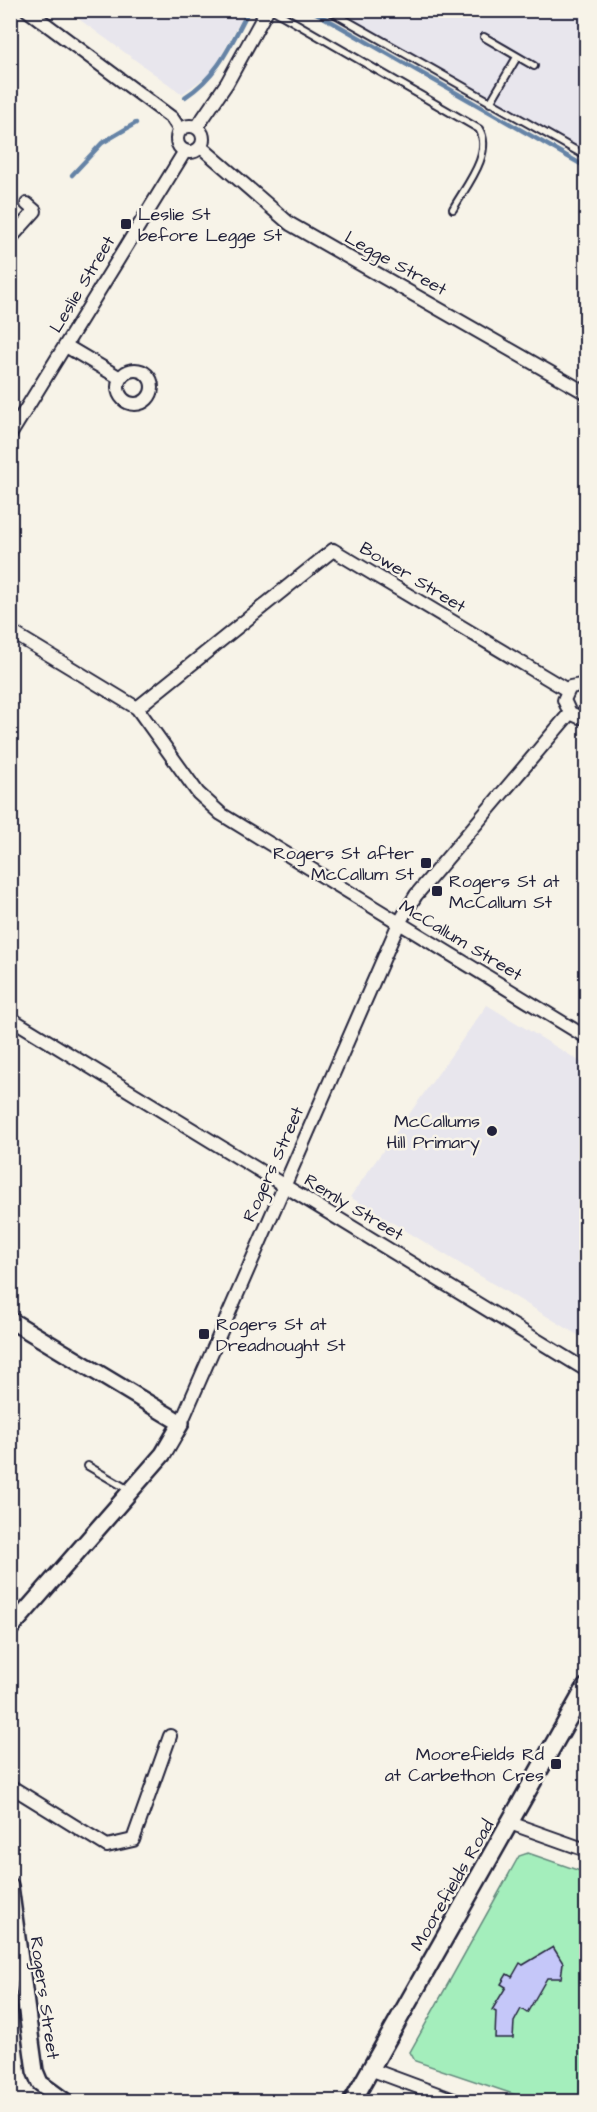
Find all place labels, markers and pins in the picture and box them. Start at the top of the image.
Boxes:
place label: Leslie St before Legge St [138,202,283,249]
marker: Leslie St before Legge St [119,217,133,231]
place label: Rogers St after McCallum St [273,841,415,887]
marker: Rogers St after McCallum St [419,856,433,870]
place label: Rogers St at McCallum St [449,869,560,915]
marker: Rogers St at McCallum St [430,884,444,898]
place label: McCallums Hill Primary [386,1109,480,1156]
marker: McCallums Hill Primary [485,1124,499,1138]
place label: Rogers St at Dreadnought St [216,1312,346,1359]
marker: Rogers St at Dreadnought St [197,1327,211,1341]
place label: Moorefields Rd at Carbethon Cres [385,1742,544,1788]
marker: Moorefields Rd at Carbethon Cres [549,1757,563,1771]

